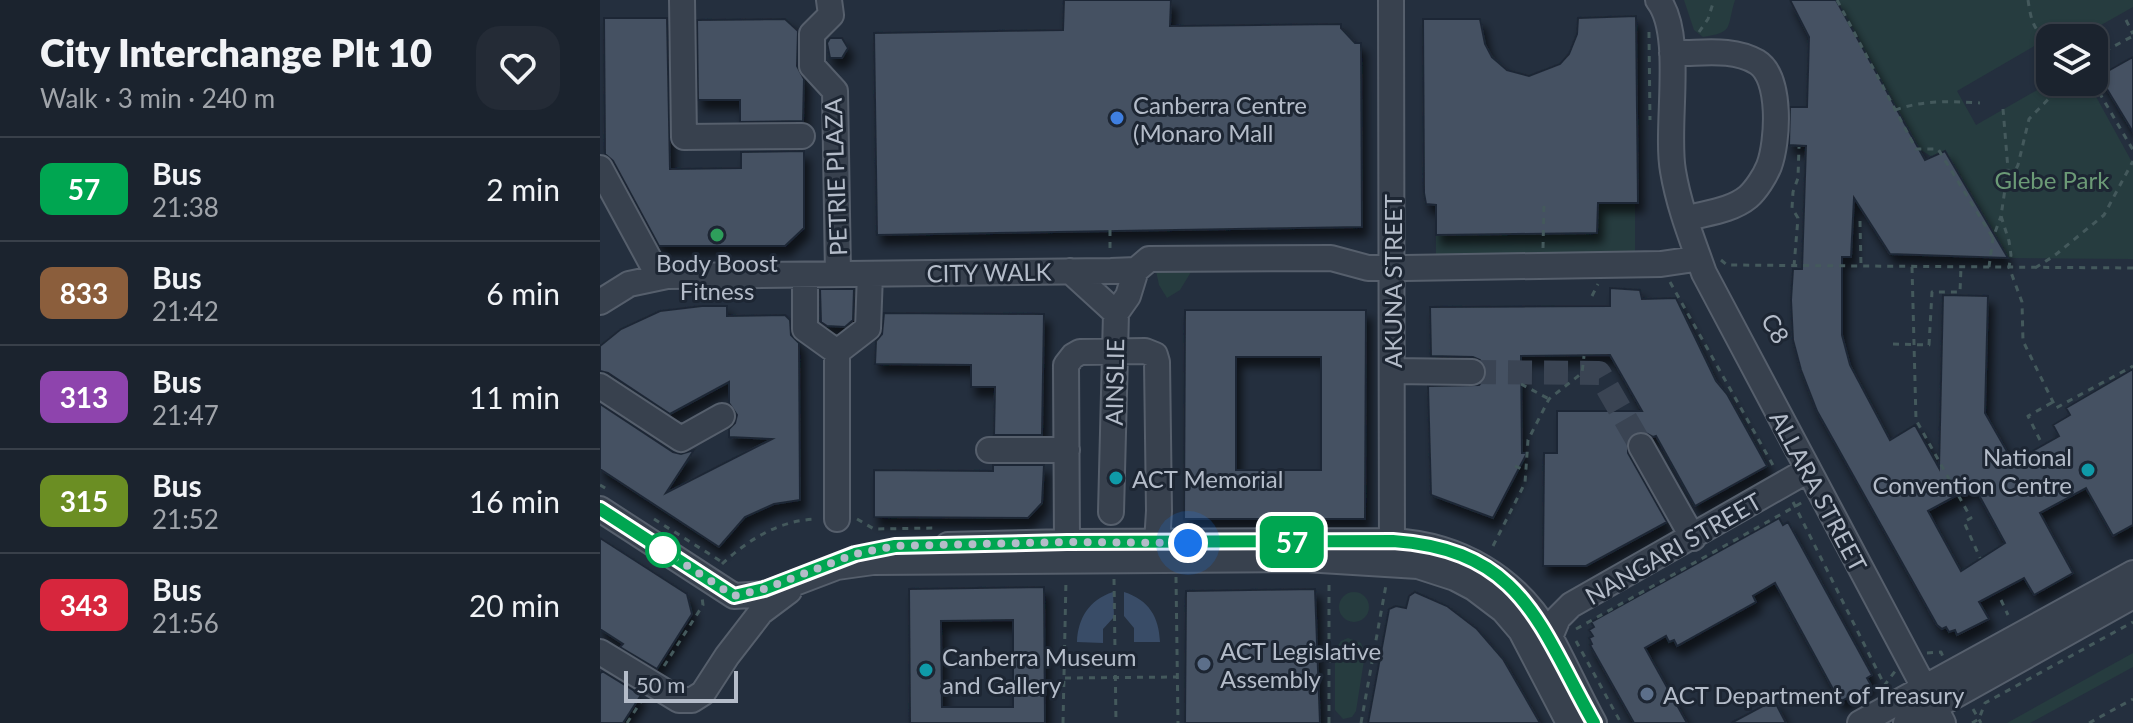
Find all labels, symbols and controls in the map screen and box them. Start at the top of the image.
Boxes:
map controls [2036,24,2108,96]
button: layers [2036,24,2108,96]
button: heart [476,26,560,110]
text: City Interchange Plt 10 [40,29,432,75]
text: Walk · 3 min · 240 m [40,82,275,114]
place label: Canberra Centre (Monaro Mall [1133,90,1307,147]
street label: PETRIE PLAZA [818,97,852,256]
marker: Canberra Centre (Monaro Mall [1108,109,1126,127]
text: Bus [152,155,202,191]
park label: Glebe Park [1995,165,2110,194]
text: 2 min [486,171,560,207]
text: 57 [68,172,100,206]
text: 21:38 [152,191,219,223]
street label: AKUNA STREET [1378,194,1407,368]
marker: Body Boost Fitness [708,226,726,244]
place label: Body Boost Fitness [656,248,778,305]
street label: CITY WALK [926,256,1052,288]
text: Bus [152,259,202,295]
text: 6 min [486,275,560,311]
text: 833 [60,276,108,310]
text: 21:42 [152,295,219,327]
street label: C8 [1756,308,1796,348]
street label: AINSLIE [1099,338,1129,426]
text: Bus [152,363,202,399]
text: 11 min [469,379,560,415]
text: 313 [60,380,108,414]
text: 21:47 [152,399,219,431]
street label: ALLARA STREET [1764,406,1874,576]
place label: National Convention Centre [1872,442,2072,499]
marker: National Convention Centre [2079,461,2097,479]
place label: ACT Memorial [1132,464,1283,493]
text: Bus [152,467,202,503]
marker: ACT Memorial [1107,469,1125,487]
text: 16 min [469,483,560,519]
text: 315 [60,484,108,518]
street label: NANGARI STREET [1580,486,1766,610]
text: 21:52 [152,503,219,535]
line badge: 57 [1256,516,1328,568]
your location [1168,523,1208,563]
text: 57 [1276,525,1308,559]
unlabelled marker [646,533,680,567]
text: Bus [152,571,202,607]
text: 20 min [469,587,560,623]
text: 343 [60,588,108,622]
text: 21:56 [152,607,219,639]
place label: ACT Legislative Assembly [1220,636,1381,693]
place label: Canberra Museum and Gallery [942,642,1136,699]
marker: ACT Legislative Assembly [1195,655,1213,673]
marker: Canberra Museum and Gallery [917,661,935,679]
scale bar [624,667,738,703]
text: 50 m [636,671,685,698]
place label: ACT Department of Treasury [1663,680,1965,709]
marker: ACT Department of Treasury [1638,685,1656,703]

